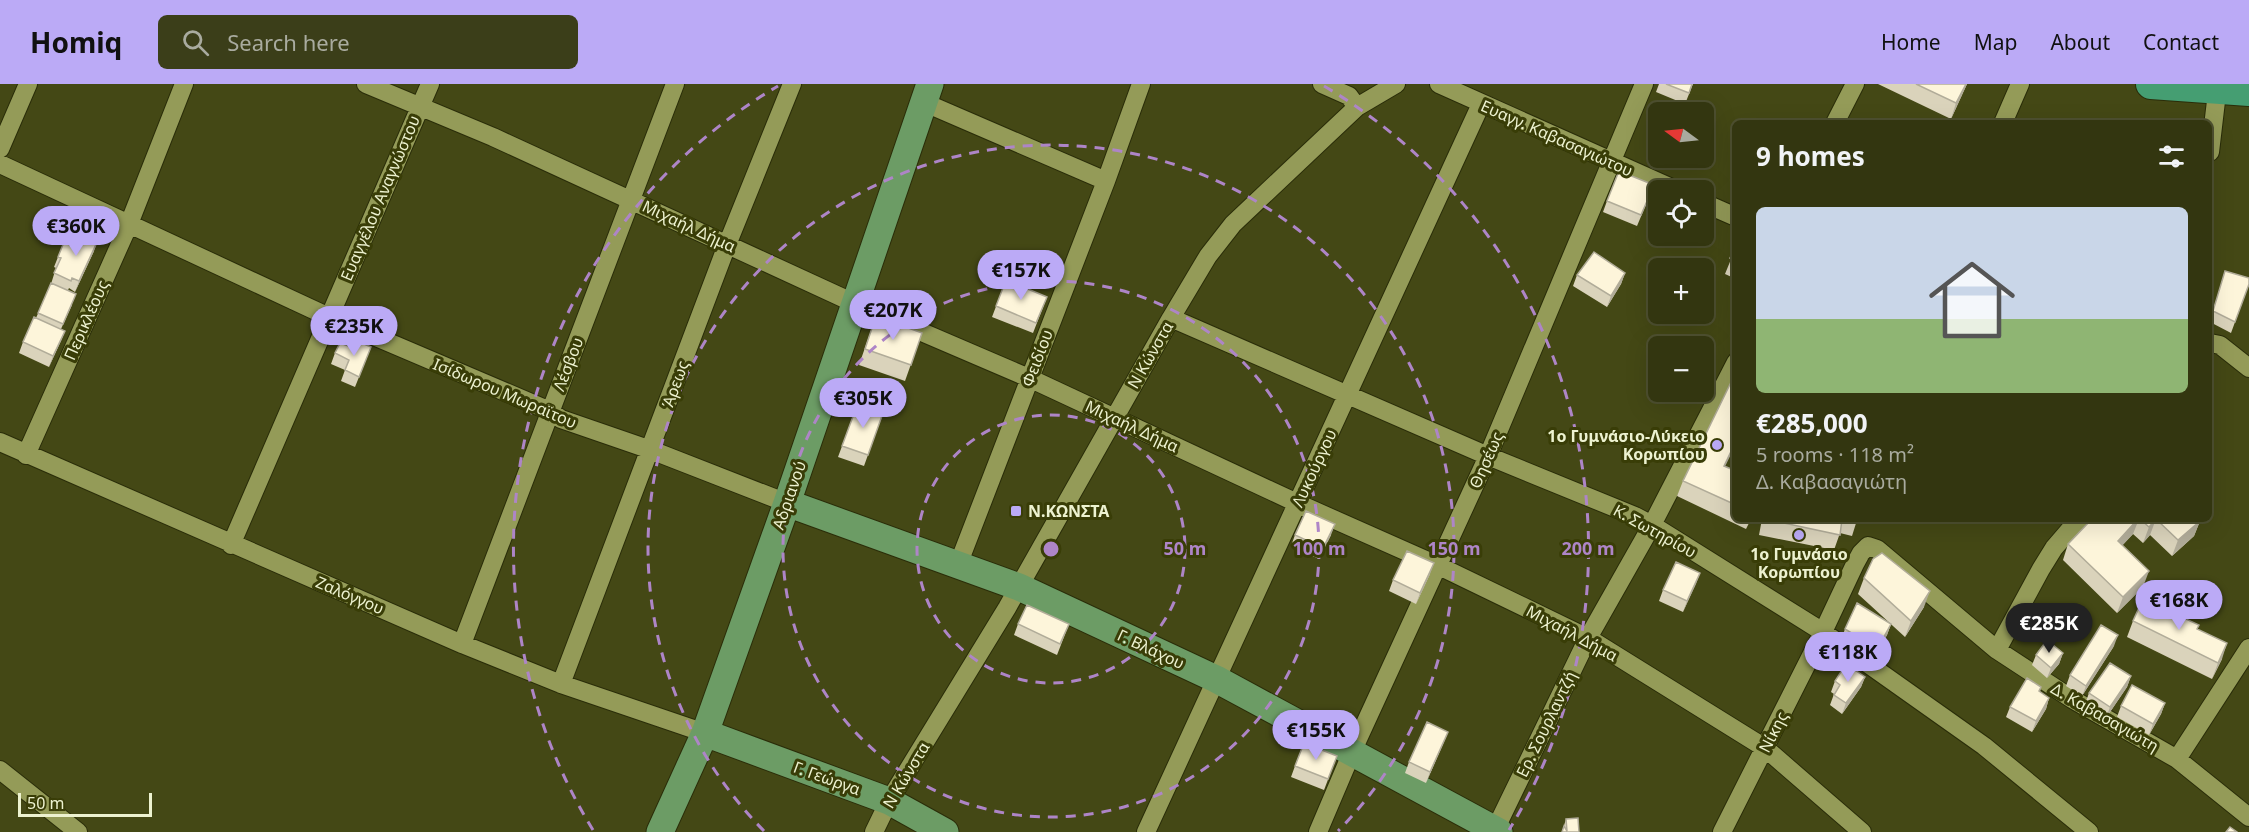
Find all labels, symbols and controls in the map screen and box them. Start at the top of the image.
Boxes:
search box [158,15,578,69]
text: Homiq [30,23,122,61]
icon: search [179,26,212,59]
text: Search here [227,27,350,57]
text: Home [1881,28,1941,56]
text: Map [1974,28,2017,56]
text: About [2050,28,2110,56]
text: Contact [2143,28,2219,56]
street label: Ευαγγ. Καβασαγιώτου [1478,95,1636,181]
north arrow [1648,102,1714,168]
map controls [1648,102,1714,402]
street label: Ευαγγέλου Αναγνώστου [335,112,425,284]
text: 9 homes [1756,138,1865,174]
icon: filters [2155,140,2188,173]
button: locate [1648,180,1714,246]
street label: Μιχαήλ Δήμα [639,195,739,257]
pin: €360K [34,206,118,257]
text: €360K [46,212,106,239]
icon: home [1918,246,2026,354]
pin: €157K [979,250,1063,301]
text: €157K [991,256,1051,283]
button: + [1648,258,1714,324]
street label: Περικλέους [59,276,113,363]
pin: €207K [851,290,935,341]
text: €207K [863,296,923,323]
pin: €235K [312,306,396,357]
text: €235K [324,312,384,339]
street label: Ν Κώνστα [1122,317,1178,393]
street label: Φειδίου [1016,326,1058,390]
street label: Λέσβου [548,334,588,394]
button: − [1648,336,1714,402]
street label: Ισίδωρου Μωραϊτου [430,353,580,433]
street label: Άρεως [656,357,694,411]
pin: €305K [821,378,905,429]
text: €305K [833,384,893,411]
street label: Μιχαήλ Δήμα [1082,395,1182,457]
text: €285,000 [1756,405,1868,441]
street label: Λυκούργου [1286,425,1342,511]
place label: 1ο Γυμνάσιο-Λύκειο Κορωπίου [1547,425,1705,465]
street label: Θησέως [1464,428,1508,492]
marker: 1ο Γυμνάσιο-Λύκειο Κορωπίου [1710,438,1724,452]
text: 5 rooms · 118 m² [1756,441,1914,468]
street label: Αδριανού [767,458,811,532]
text: Δ. Καβασαγιώτη [1756,468,1907,495]
street label: Κ. Σωτηρίου [1610,499,1700,563]
place label: Ν.ΚΩΝΣΤΑ [1028,500,1110,522]
marker: Ν.ΚΩΝΣΤΑ [1009,504,1023,518]
marker: 1ο Γυμνάσιο Κορωπίου [1792,528,1806,542]
text: 50 m [1164,536,1206,560]
text: 100 m [1292,536,1346,560]
text: 150 m [1427,536,1481,560]
text: 200 m [1561,536,1615,560]
centre of rings [1041,539,1061,559]
place label: 1ο Γυμνάσιο Κορωπίου [1750,543,1848,583]
street label: Ζαλόγγου [312,571,388,619]
pin: €168K [2137,580,2221,631]
text: €168K [2149,586,2209,613]
street label: Μιχαήλ Δήμα [1522,600,1622,666]
pin: €285K [2007,603,2091,654]
text: €285K [2019,609,2079,636]
street label: Γ. Βλάχου [1114,624,1188,674]
pin: €118K [1806,632,1890,683]
text: €118K [1818,638,1878,665]
street label: Ερ. Σουρλαντζή [1511,667,1581,781]
street label: Δ. Καβασαγιώτη [2047,677,2163,757]
street label: Νίκης [1753,707,1793,756]
pin: €155K [1274,710,1358,761]
text: €155K [1286,716,1346,743]
street label: Ν Κώνστα [877,738,935,812]
street label: Γ. Γεώργα [791,756,863,800]
scale bar [18,790,152,818]
text: 50 m [27,792,64,814]

